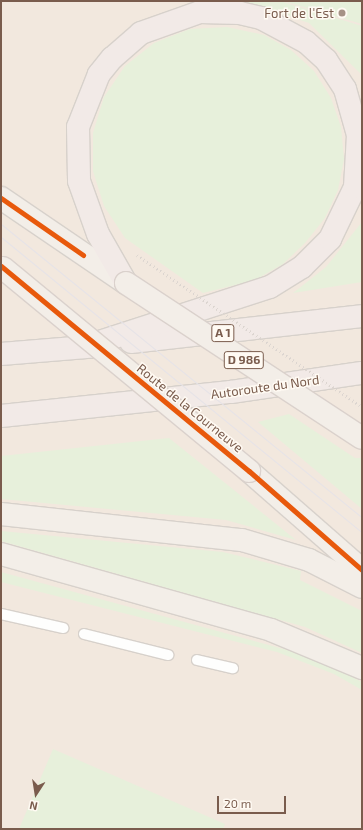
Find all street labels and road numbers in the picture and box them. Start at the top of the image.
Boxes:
road number: A 1 [211,323,235,343]
road number: D 986 [223,350,265,370]
street label: Route de la Courneuve [134,360,246,456]
street label: Autoroute du Nord [210,372,320,402]

